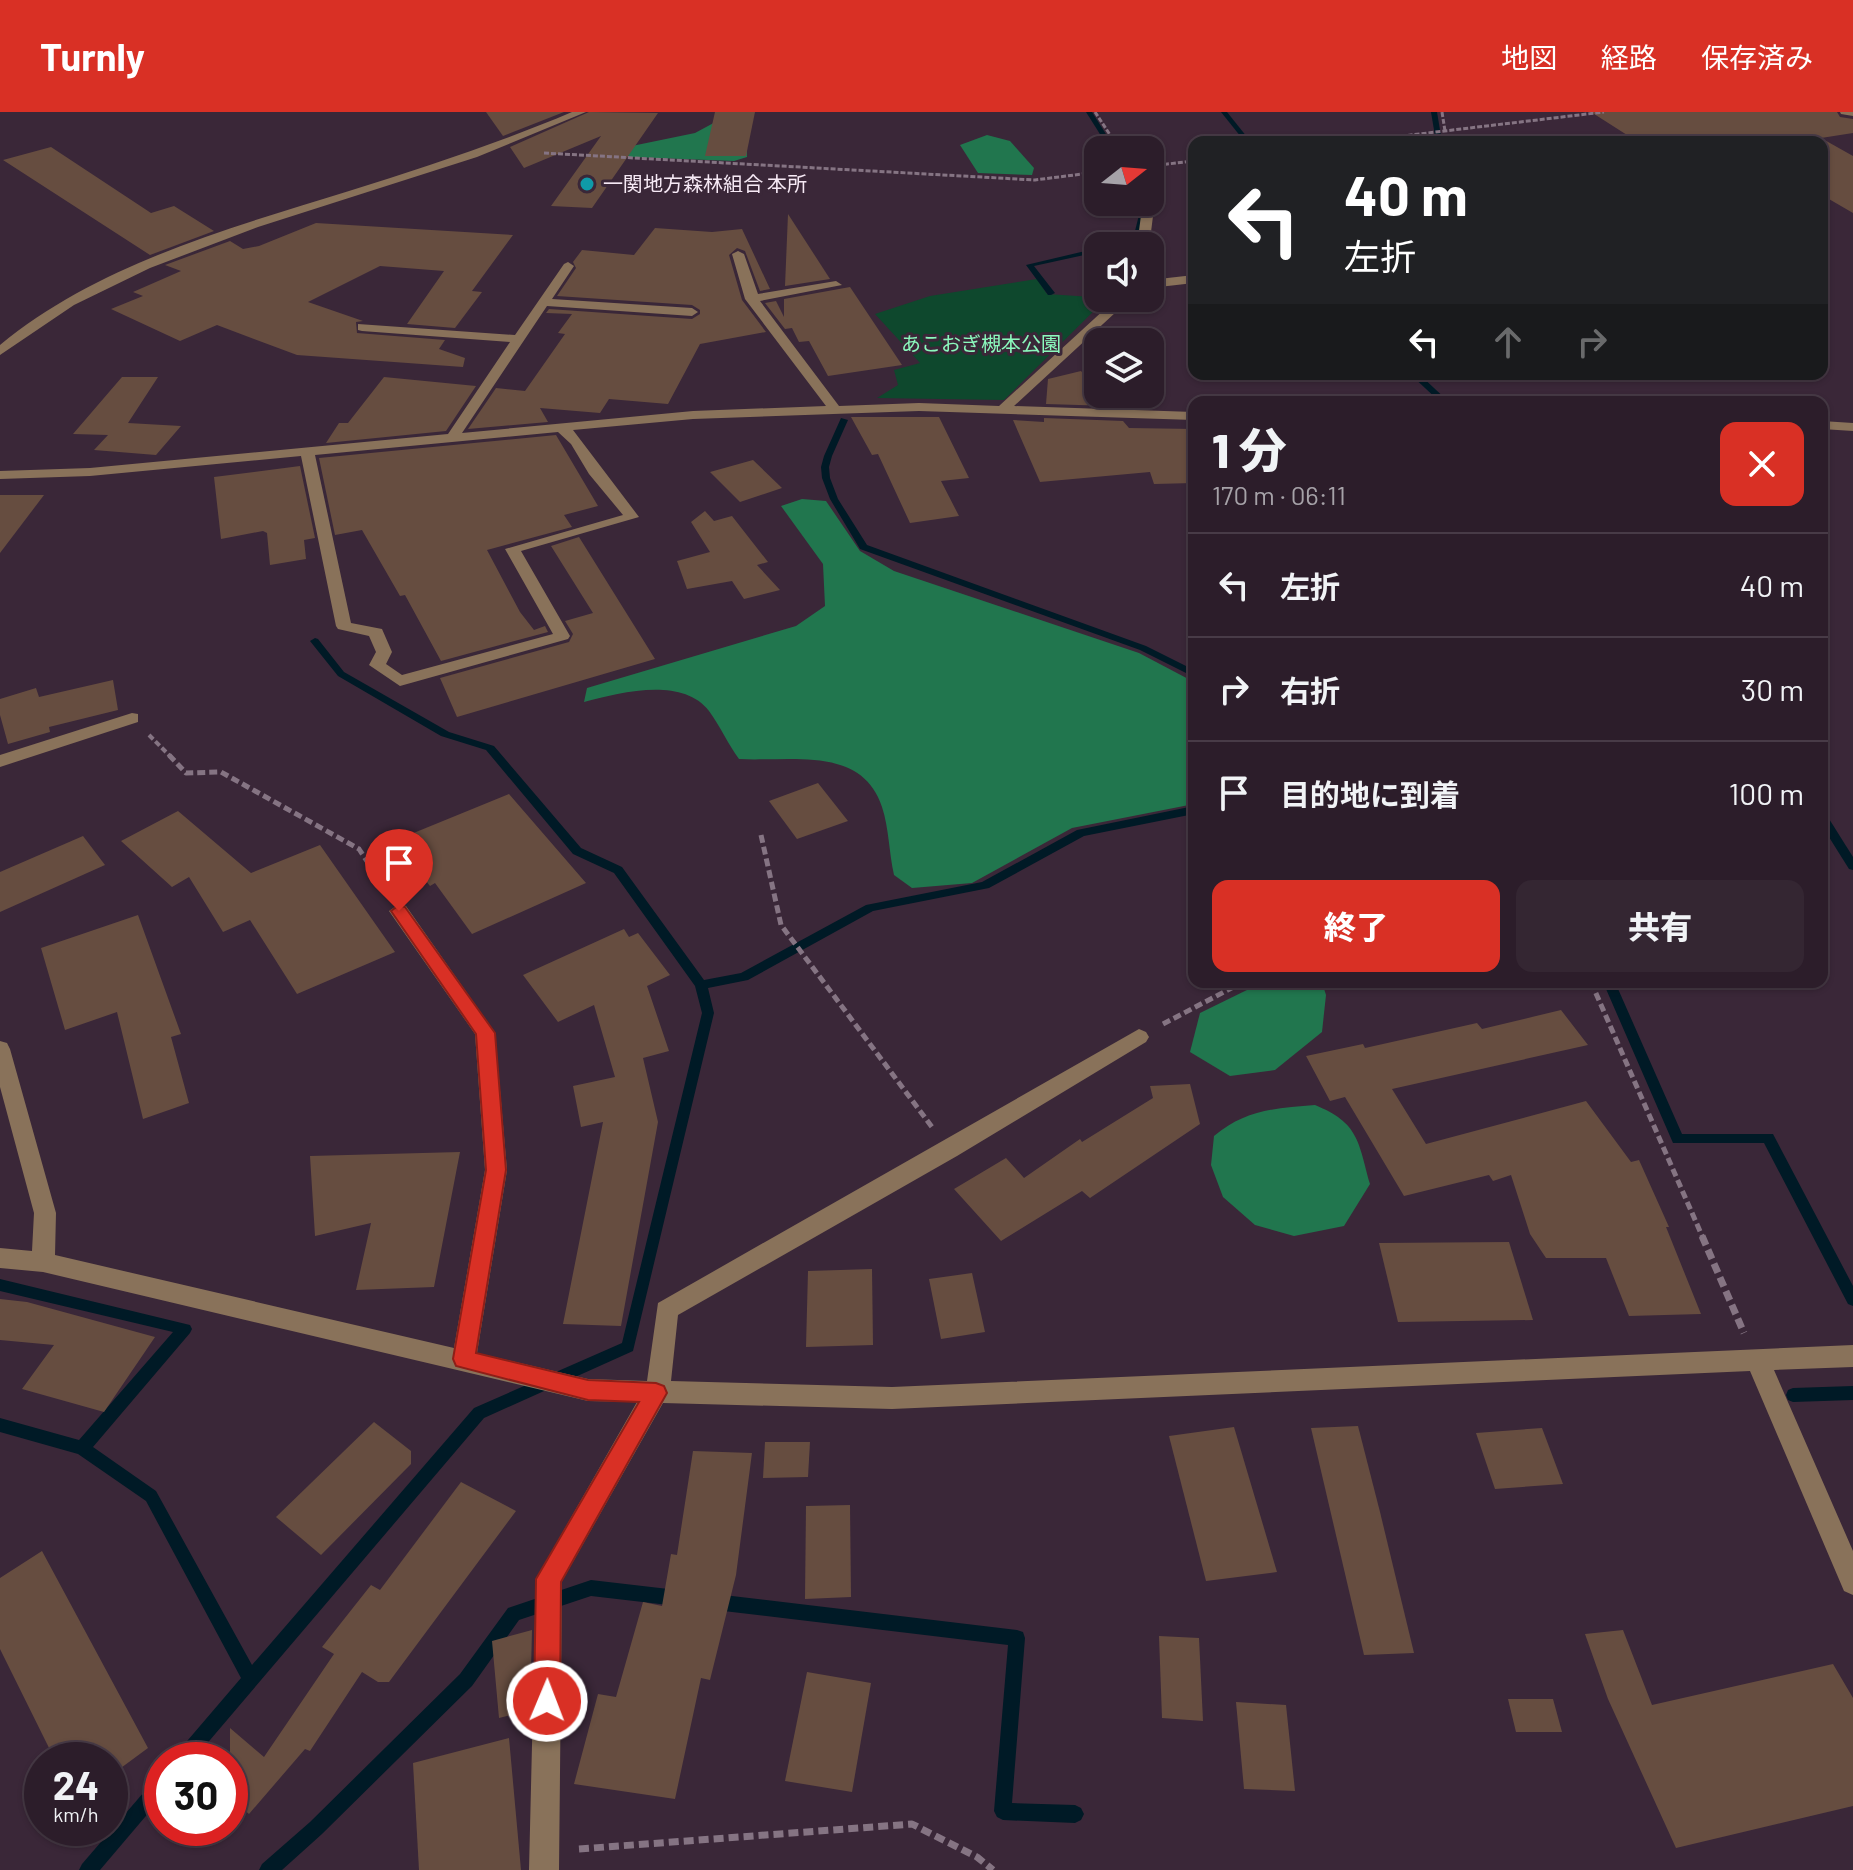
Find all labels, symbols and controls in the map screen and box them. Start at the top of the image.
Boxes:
text: Turnly [40,33,145,79]
text: 地図 [1501,40,1557,74]
text: 経路 [1601,40,1657,74]
text: 保存済み [1701,40,1813,74]
north arrow [1084,136,1164,216]
map controls [1084,136,1164,408]
text: 40 m [1344,160,1468,227]
icon: left [1212,168,1316,272]
place label: 一関地方森林組合 本所 [603,171,807,195]
marker: 一関地方森林組合 本所 [578,175,596,193]
button: sound [1084,232,1164,312]
text: 左折 [1344,234,1416,277]
icon: left [1402,320,1446,364]
icon: ahead [1486,320,1530,364]
icon: right [1570,320,1614,364]
button: layers [1084,328,1164,408]
park label: あこおぎ槻本公園 [901,331,1061,355]
text: 1 分 [1212,420,1287,478]
button: close [1720,422,1804,506]
text: 170 m · 06:11 [1212,479,1346,510]
icon: left [1212,563,1256,607]
text: 40 m [1740,567,1804,603]
text: 左折 [1280,568,1340,604]
icon: right [1212,667,1256,711]
text: 30 m [1741,671,1804,707]
text: 右折 [1280,672,1340,708]
icon: arrive [1212,771,1256,815]
text: 100 m [1729,775,1804,811]
text: 目的地に到着 [1280,776,1460,812]
pin [365,829,433,911]
icon: arrive [377,841,421,885]
button: 終了 [1212,880,1500,972]
button: 共有 [1516,880,1804,972]
position arrow [505,1659,589,1743]
speed limit sign: 30 [144,1742,248,1846]
text: 24 [53,1760,99,1808]
text: km/h [53,1802,99,1826]

